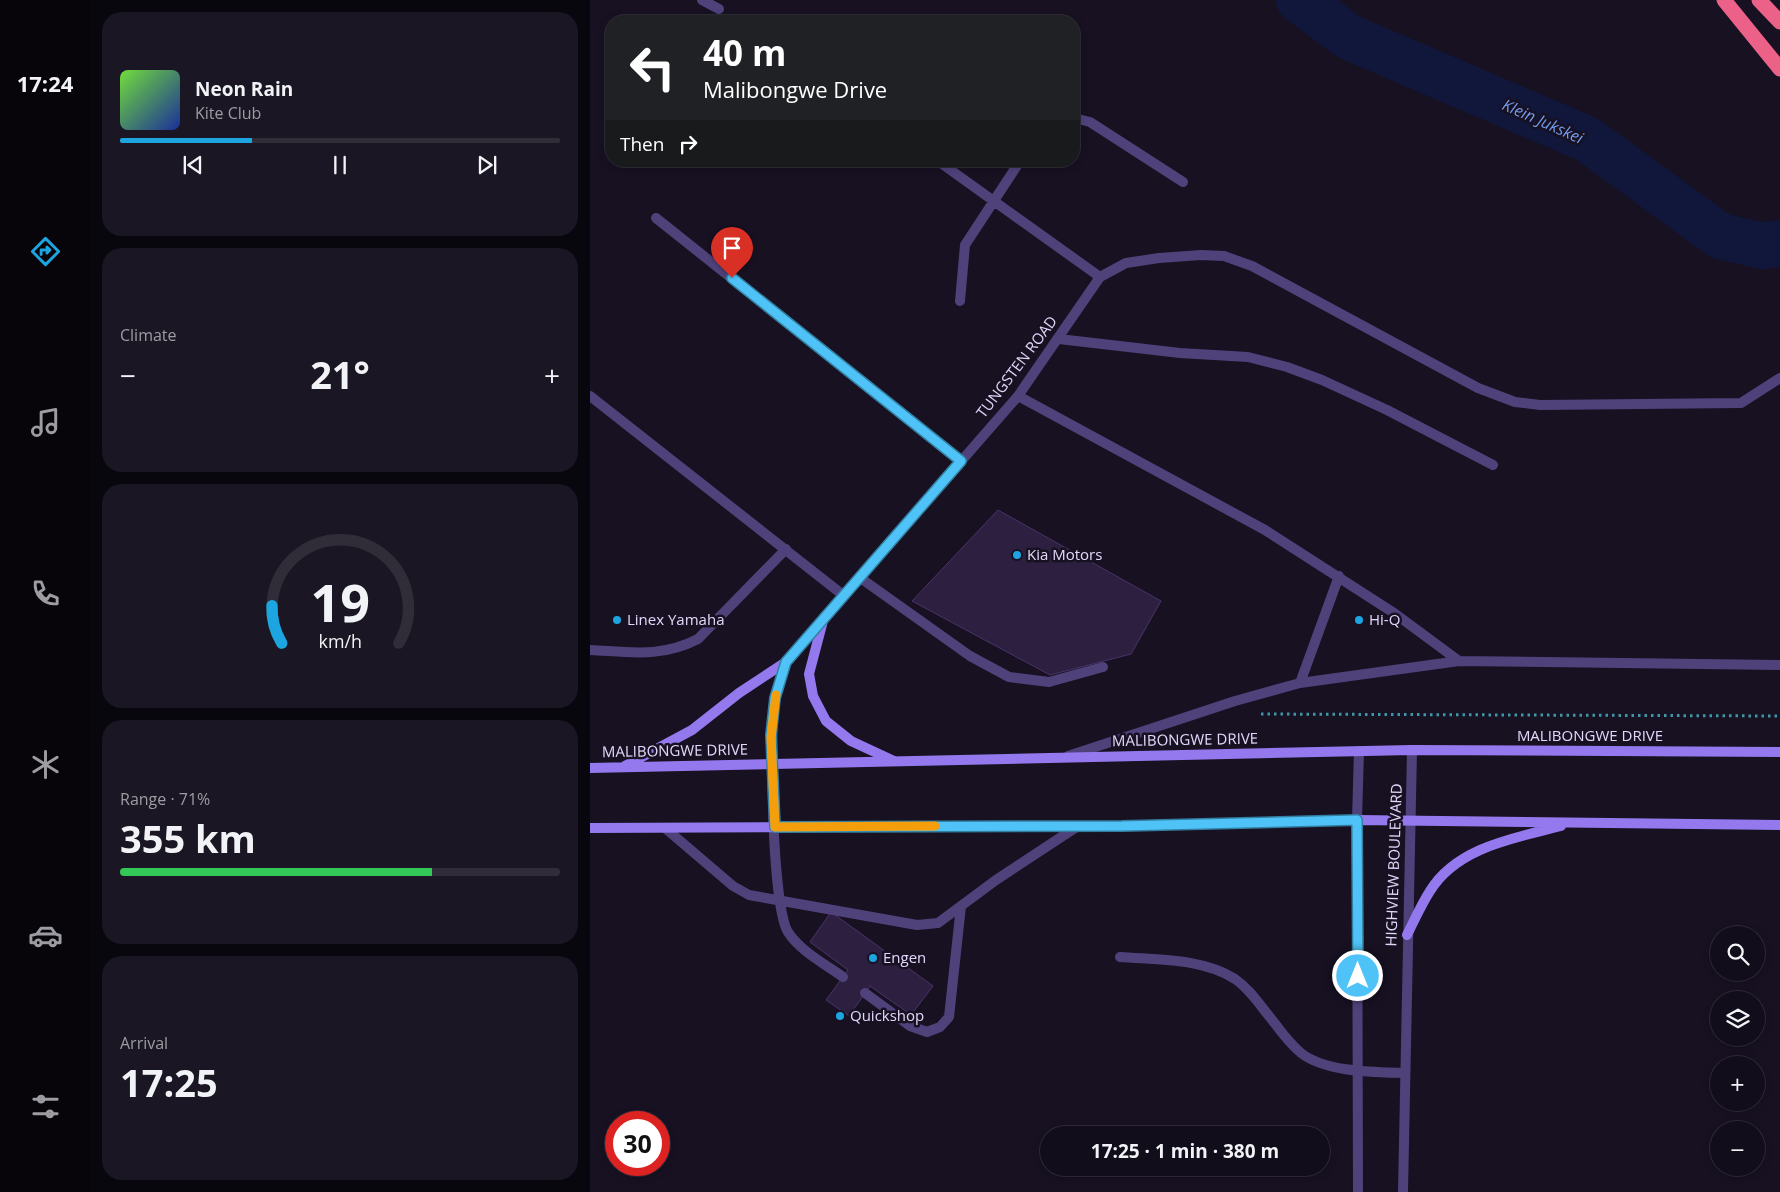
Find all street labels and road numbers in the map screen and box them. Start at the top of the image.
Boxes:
street label: TUNGSTEN ROAD [971,311,1061,421]
street label: MALIBONGWE DRIVE [1517,725,1663,745]
street label: MALIBONGWE DRIVE [1112,728,1258,750]
street label: MALIBONGWE DRIVE [602,739,748,761]
street label: HIGHVIEW BOULEVARD [1380,783,1406,947]

